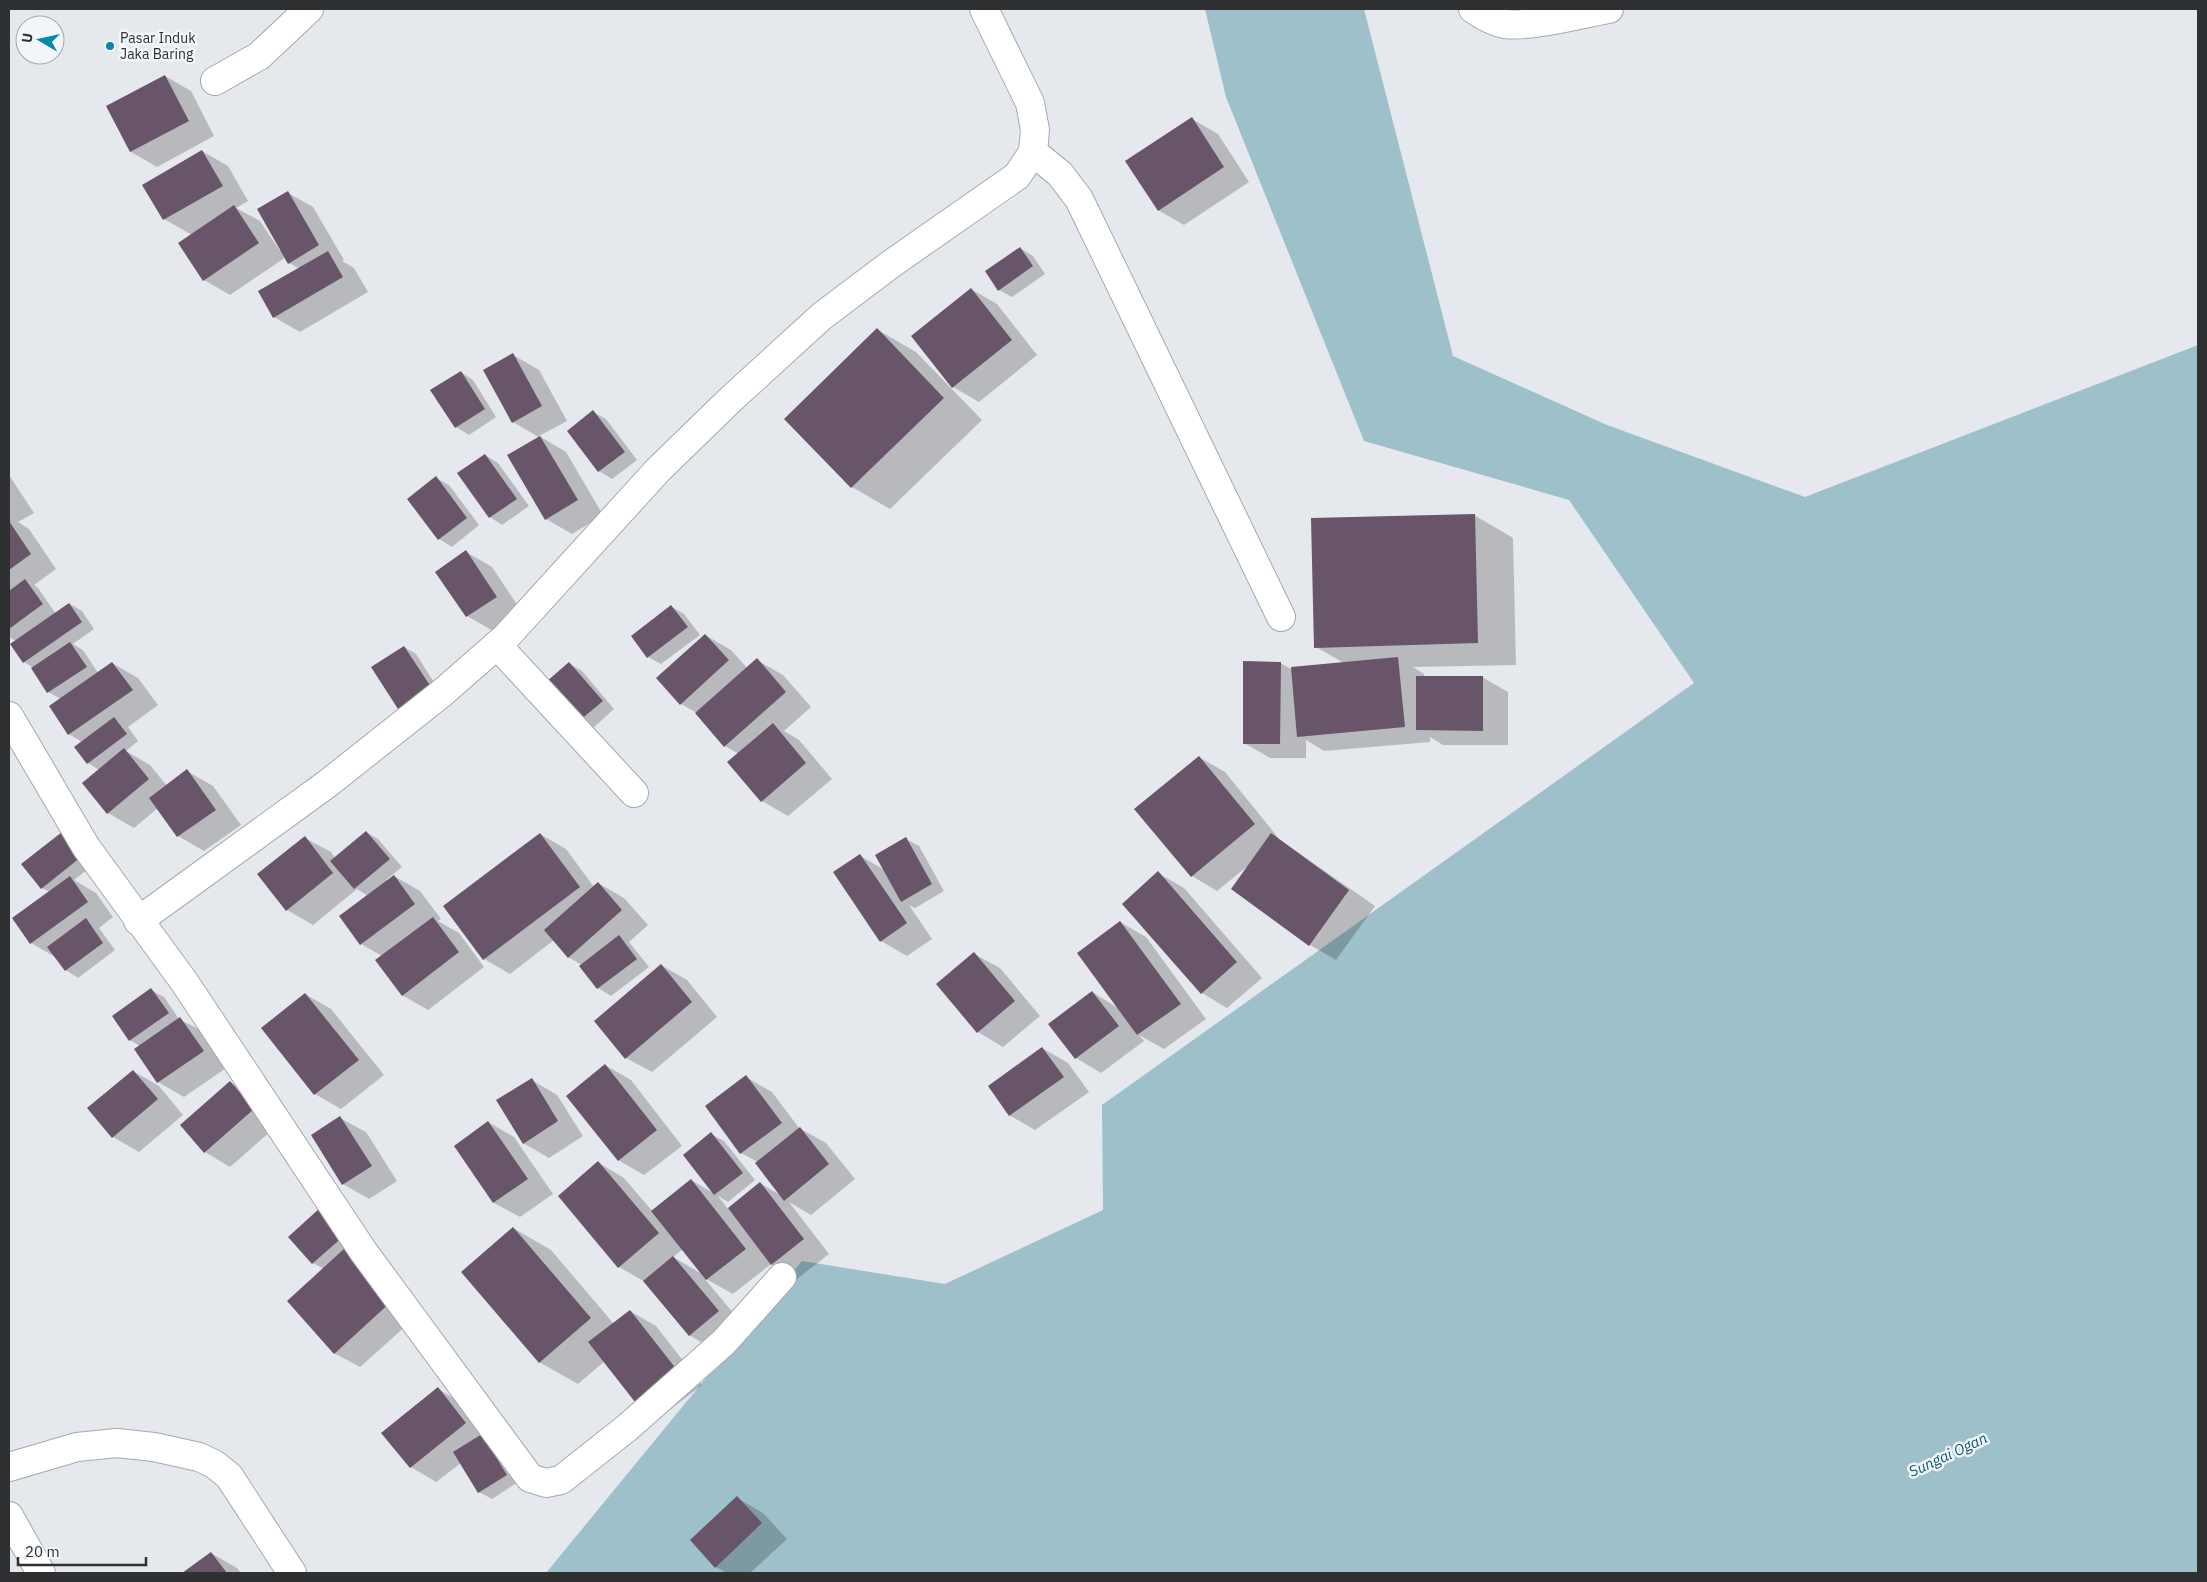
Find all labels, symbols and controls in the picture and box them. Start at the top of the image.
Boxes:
north arrow [15,15,65,65]
place label: Pasar Induk Jaka Baring [120,29,196,63]
text: U [18,32,37,44]
marker: Pasar Induk Jaka Baring [104,40,116,52]
water label: Sungai Ogan [1906,1428,1990,1481]
scale bar [18,1534,145,1566]
text: 20 m [25,1542,60,1561]

